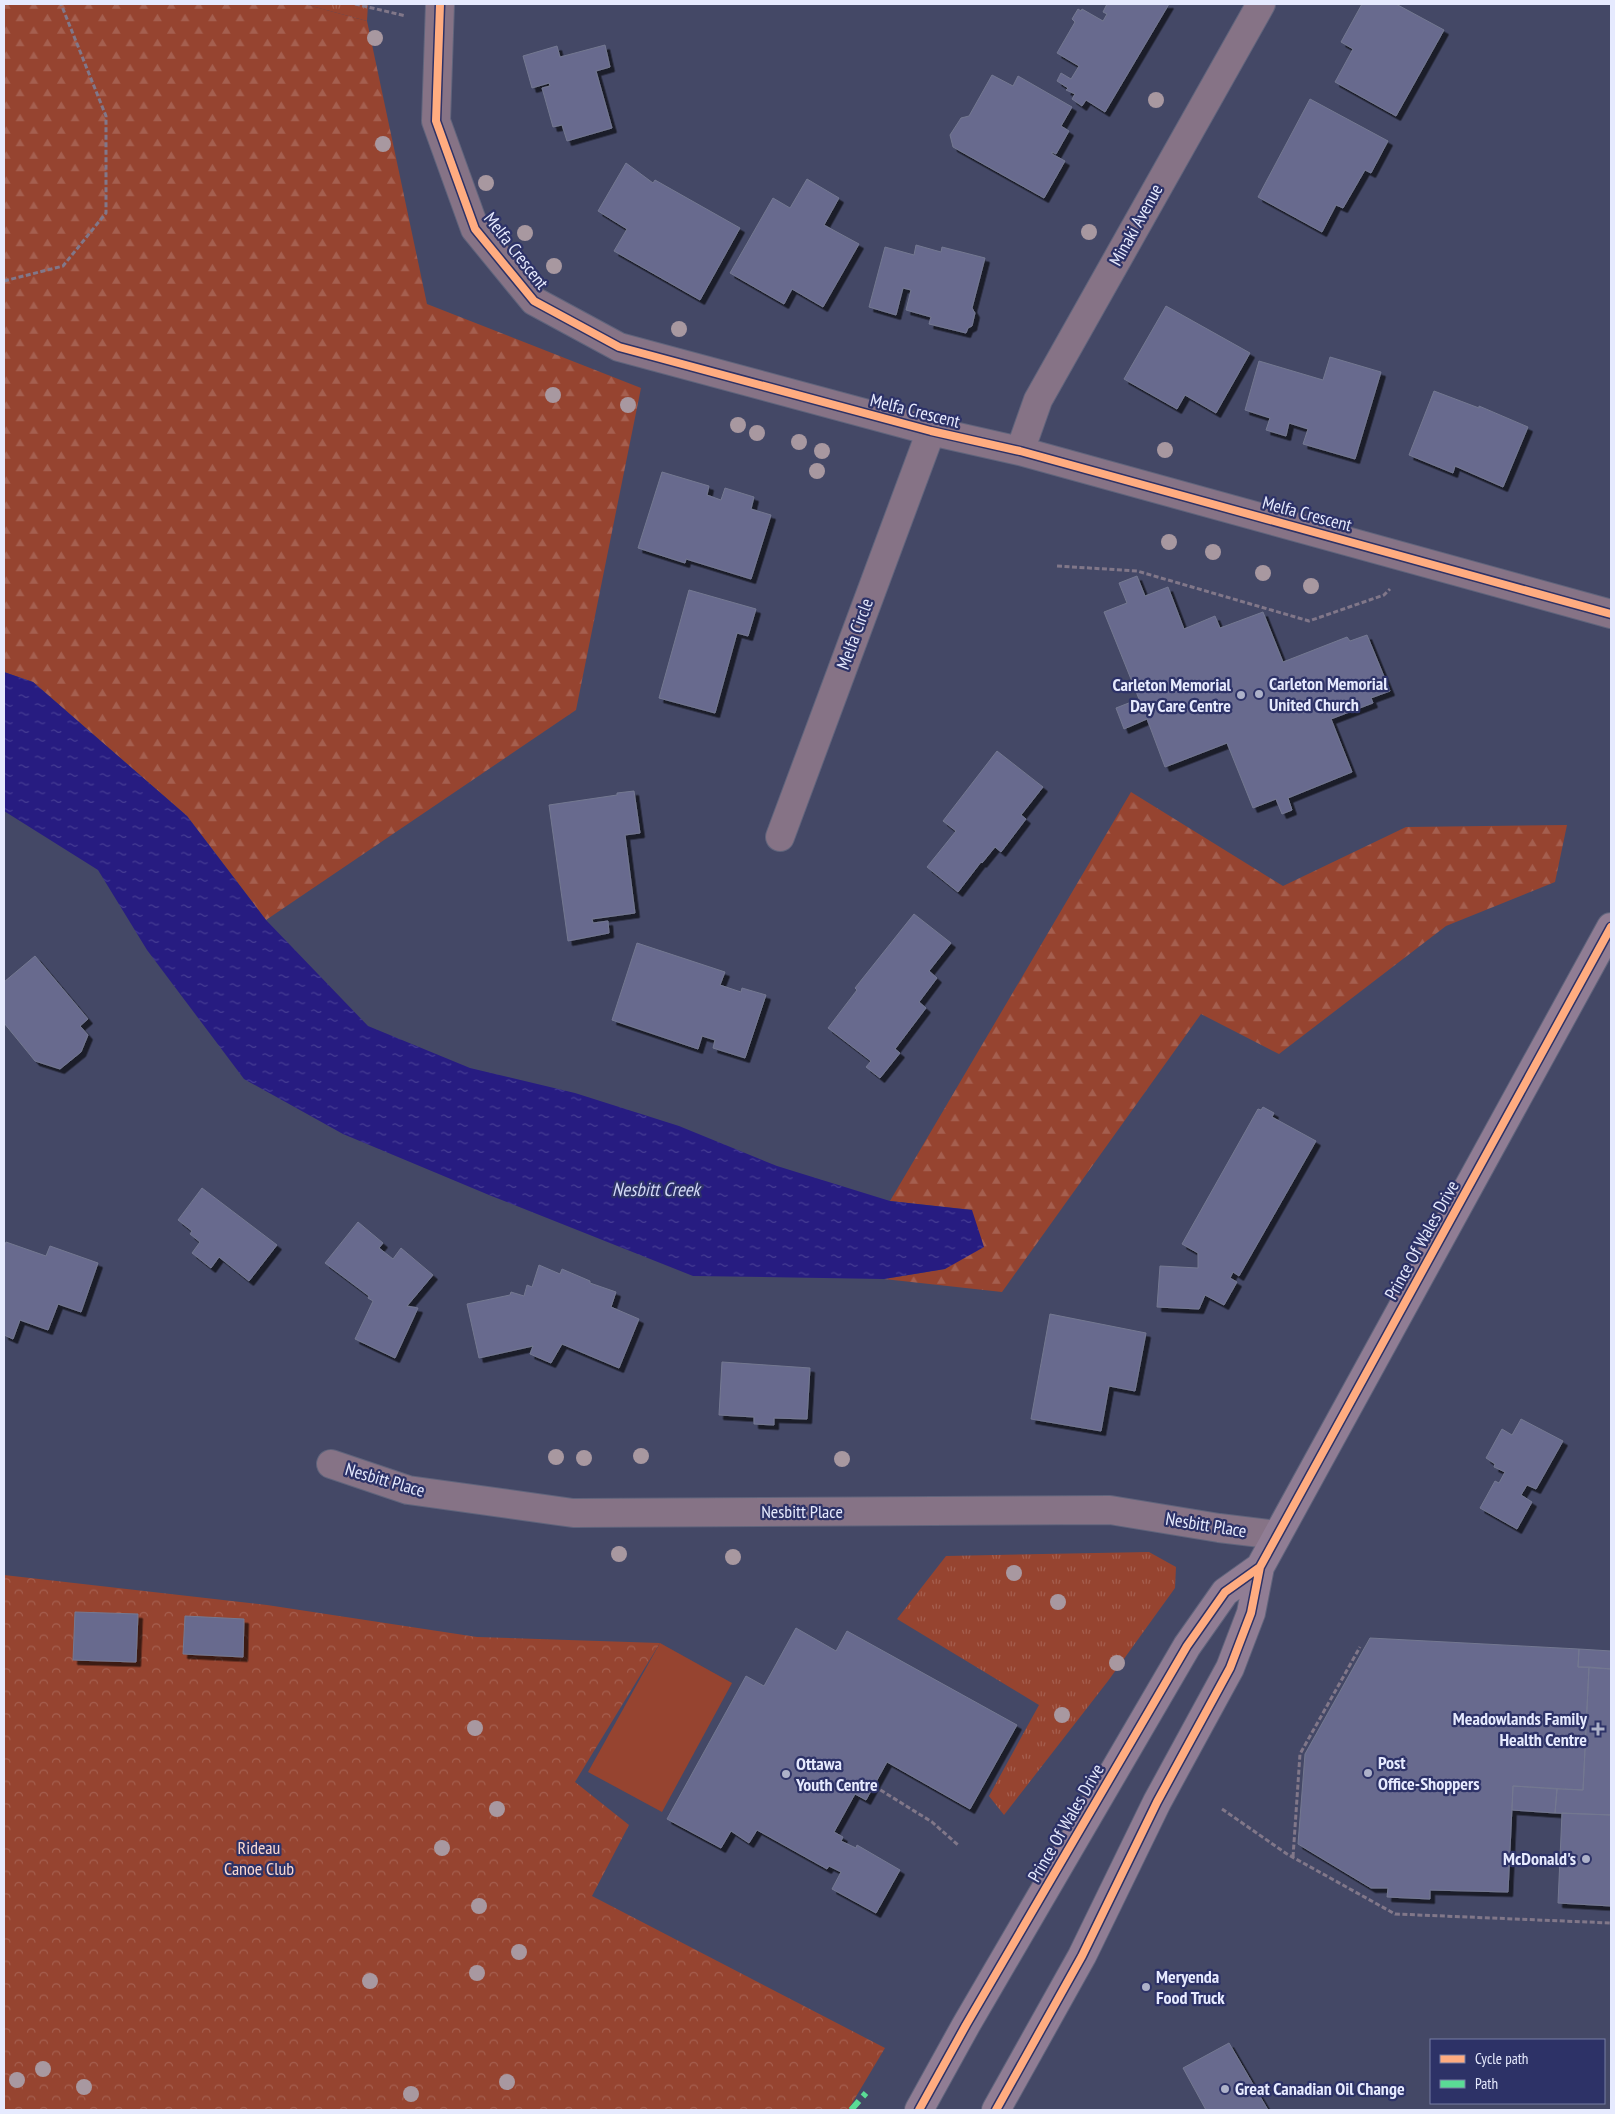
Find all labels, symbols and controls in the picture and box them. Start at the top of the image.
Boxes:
street label: Minaki Avenue [1104,180,1167,270]
street label: Melfa Crescent [479,208,554,294]
street label: Melfa Crescent [868,388,962,433]
street label: Melfa Crescent [1260,491,1354,536]
street label: Melfa Circle [831,595,878,672]
place label: Carleton Memorial United Church [1269,672,1388,716]
place label: Carleton Memorial Day Care Centre [1112,673,1232,717]
marker: Carleton Memorial United Church [1253,688,1265,700]
marker: Carleton Memorial Day Care Centre [1235,689,1247,701]
street label: Prince Of Wales Drive [1379,1176,1464,1303]
water label: Nesbitt Creek [612,1177,703,1201]
street label: Nesbitt Place [343,1457,428,1502]
street label: Nesbitt Place [761,1500,843,1523]
street label: Nesbitt Place [1164,1507,1248,1542]
place label: Meadowlands Family Health Centre [1453,1707,1588,1751]
marker: Meadowlands Family Health Centre [1591,1722,1605,1736]
place label: Post Office-Shoppers [1378,1751,1480,1795]
place label: Ottawa Youth Centre [795,1752,878,1796]
street label: Prince Of Wales Drive [1022,1760,1109,1886]
marker: Post Office-Shoppers [1362,1767,1374,1779]
marker: Ottawa Youth Centre [780,1768,792,1780]
park label: Rideau Canoe Club [224,1836,294,1880]
place label: McDonald's [1503,1847,1576,1870]
marker: McDonald's [1580,1853,1592,1865]
place label: Meryenda Food Truck [1156,1965,1225,2009]
marker: Meryenda Food Truck [1140,1981,1152,1993]
legend [1430,2039,1605,2104]
text: Cycle path [1475,2049,1528,2068]
text: Path [1475,2074,1498,2093]
place label: Great Canadian Oil Change [1235,2077,1405,2100]
marker: Great Canadian Oil Change [1219,2083,1231,2095]

